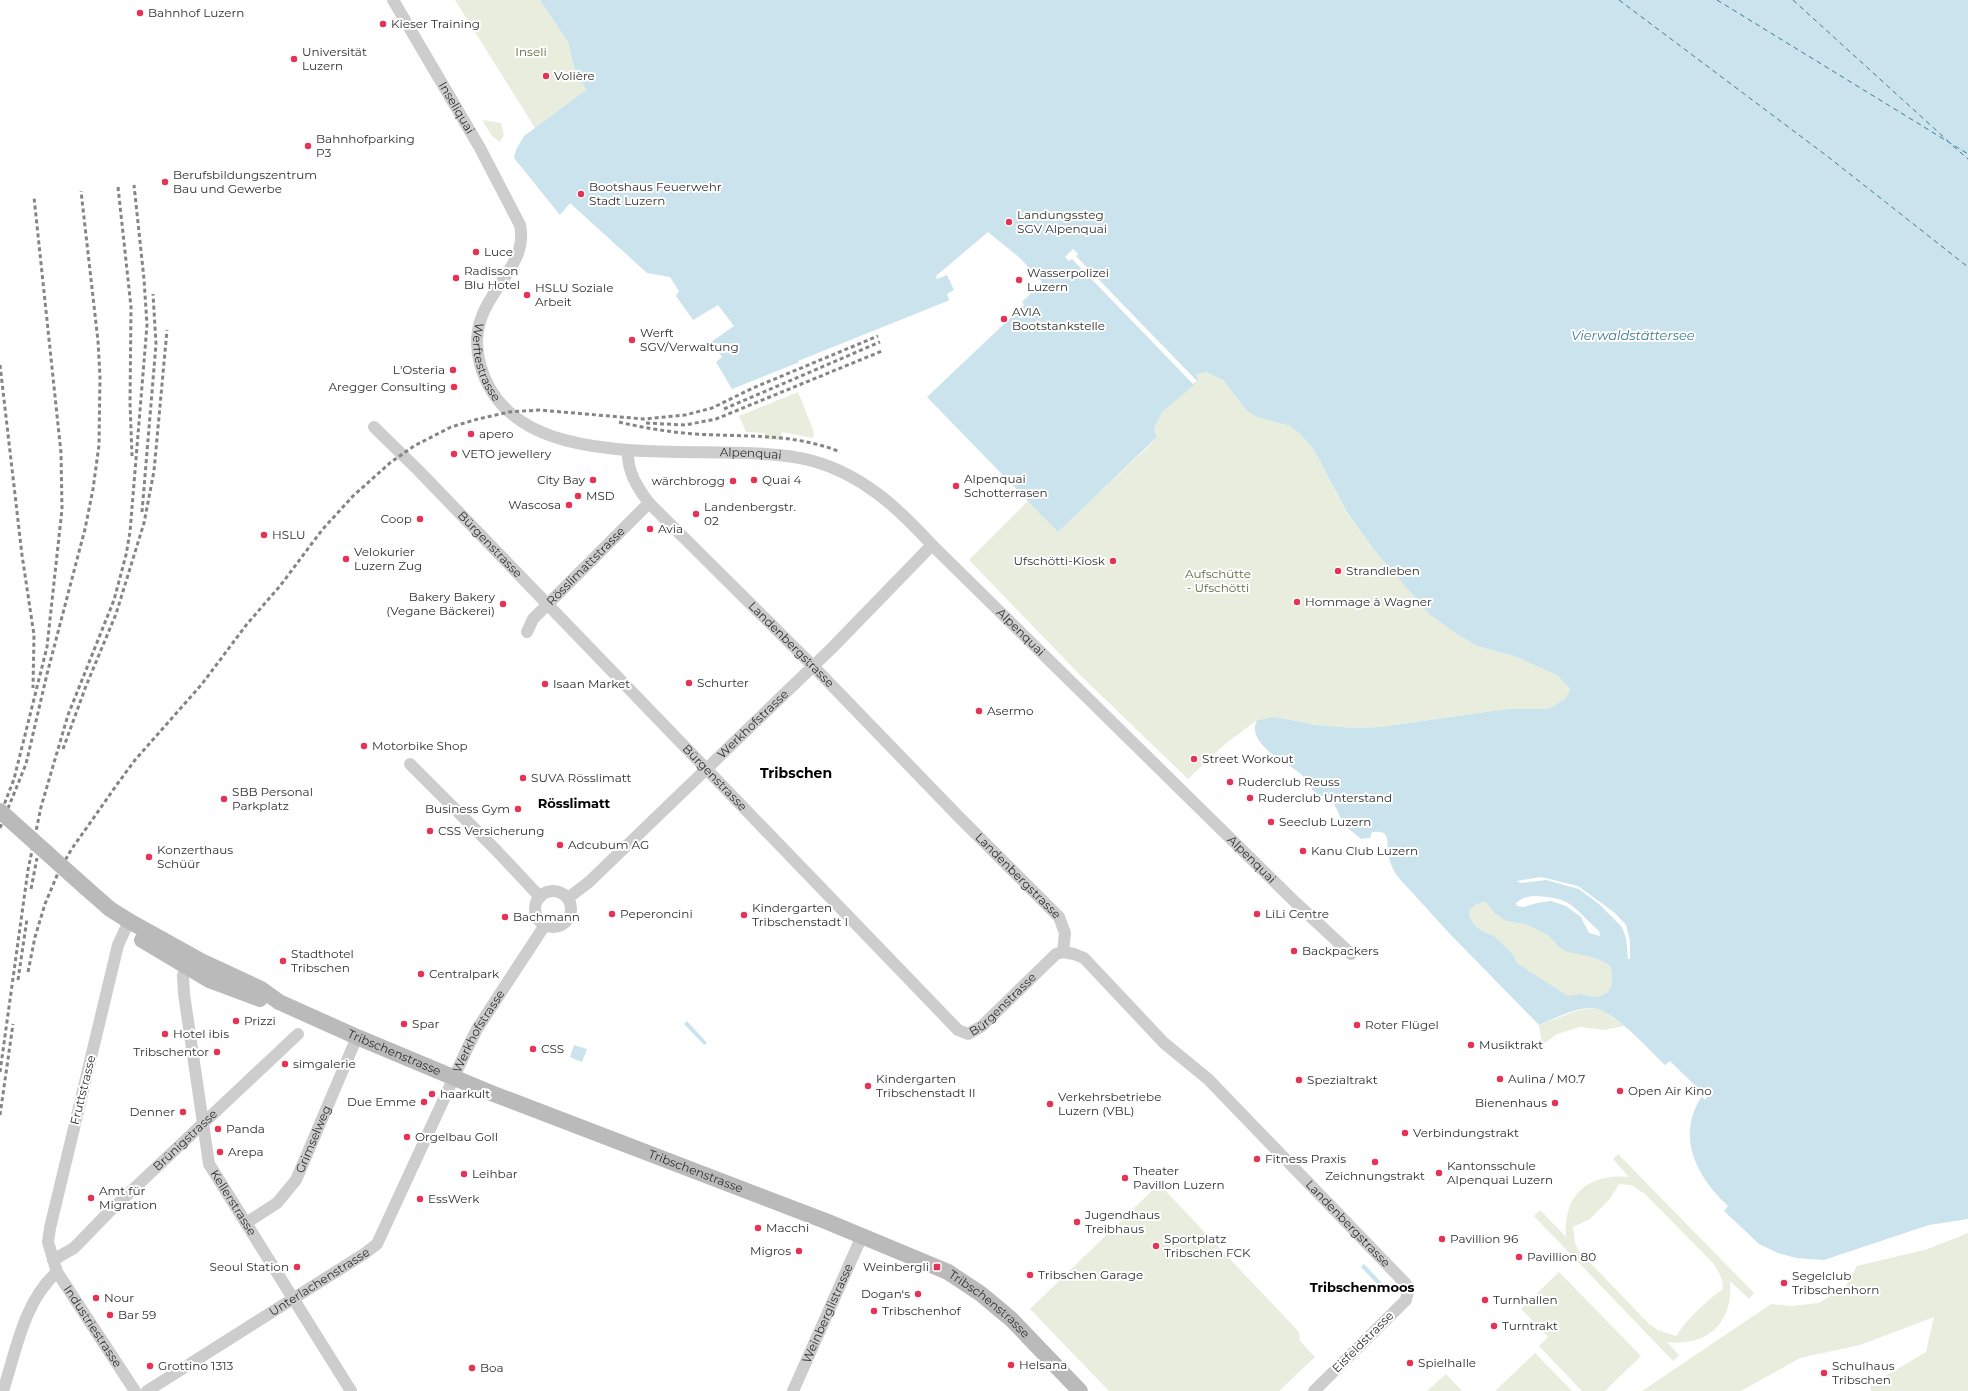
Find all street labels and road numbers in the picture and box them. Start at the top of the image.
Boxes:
street label: Inseliquai [436,79,478,136]
street label: Werftestrasse [470,322,504,404]
street label: Alpenquai [720,444,783,462]
street label: Bürgenstrasse [455,508,526,580]
street label: Rösslimattstrasse [543,523,628,608]
street label: Landenbergstrasse [746,598,838,690]
street label: Alpenquai [994,605,1048,659]
street label: Werkhofstrasse [714,686,791,761]
street label: Bürgenstrasse [680,741,751,814]
street label: Landenbergstrasse [972,830,1064,922]
street label: Alpenquai [1225,832,1279,886]
street label: Bürgenstrasse [966,969,1039,1039]
street label: Werkhofstrasse [449,987,508,1075]
street label: Tribschenstrasse [345,1026,443,1078]
street label: Fruttstrasse [67,1054,98,1126]
street label: Grimselweg [292,1103,334,1175]
street label: Brünigstrasse [150,1106,220,1174]
street label: Tribschenstrasse [646,1146,745,1196]
street label: Kellerstrasse [207,1167,260,1238]
street label: Landenbergstrasse [1303,1177,1394,1270]
street label: Unterlachenstrasse [266,1244,372,1319]
street label: Weinberglistrasse [798,1261,856,1365]
street label: Tribschenstrasse [946,1267,1033,1341]
street label: Industriestrasse [61,1282,125,1370]
street label: Eisfeldstrasse [1329,1308,1397,1376]

